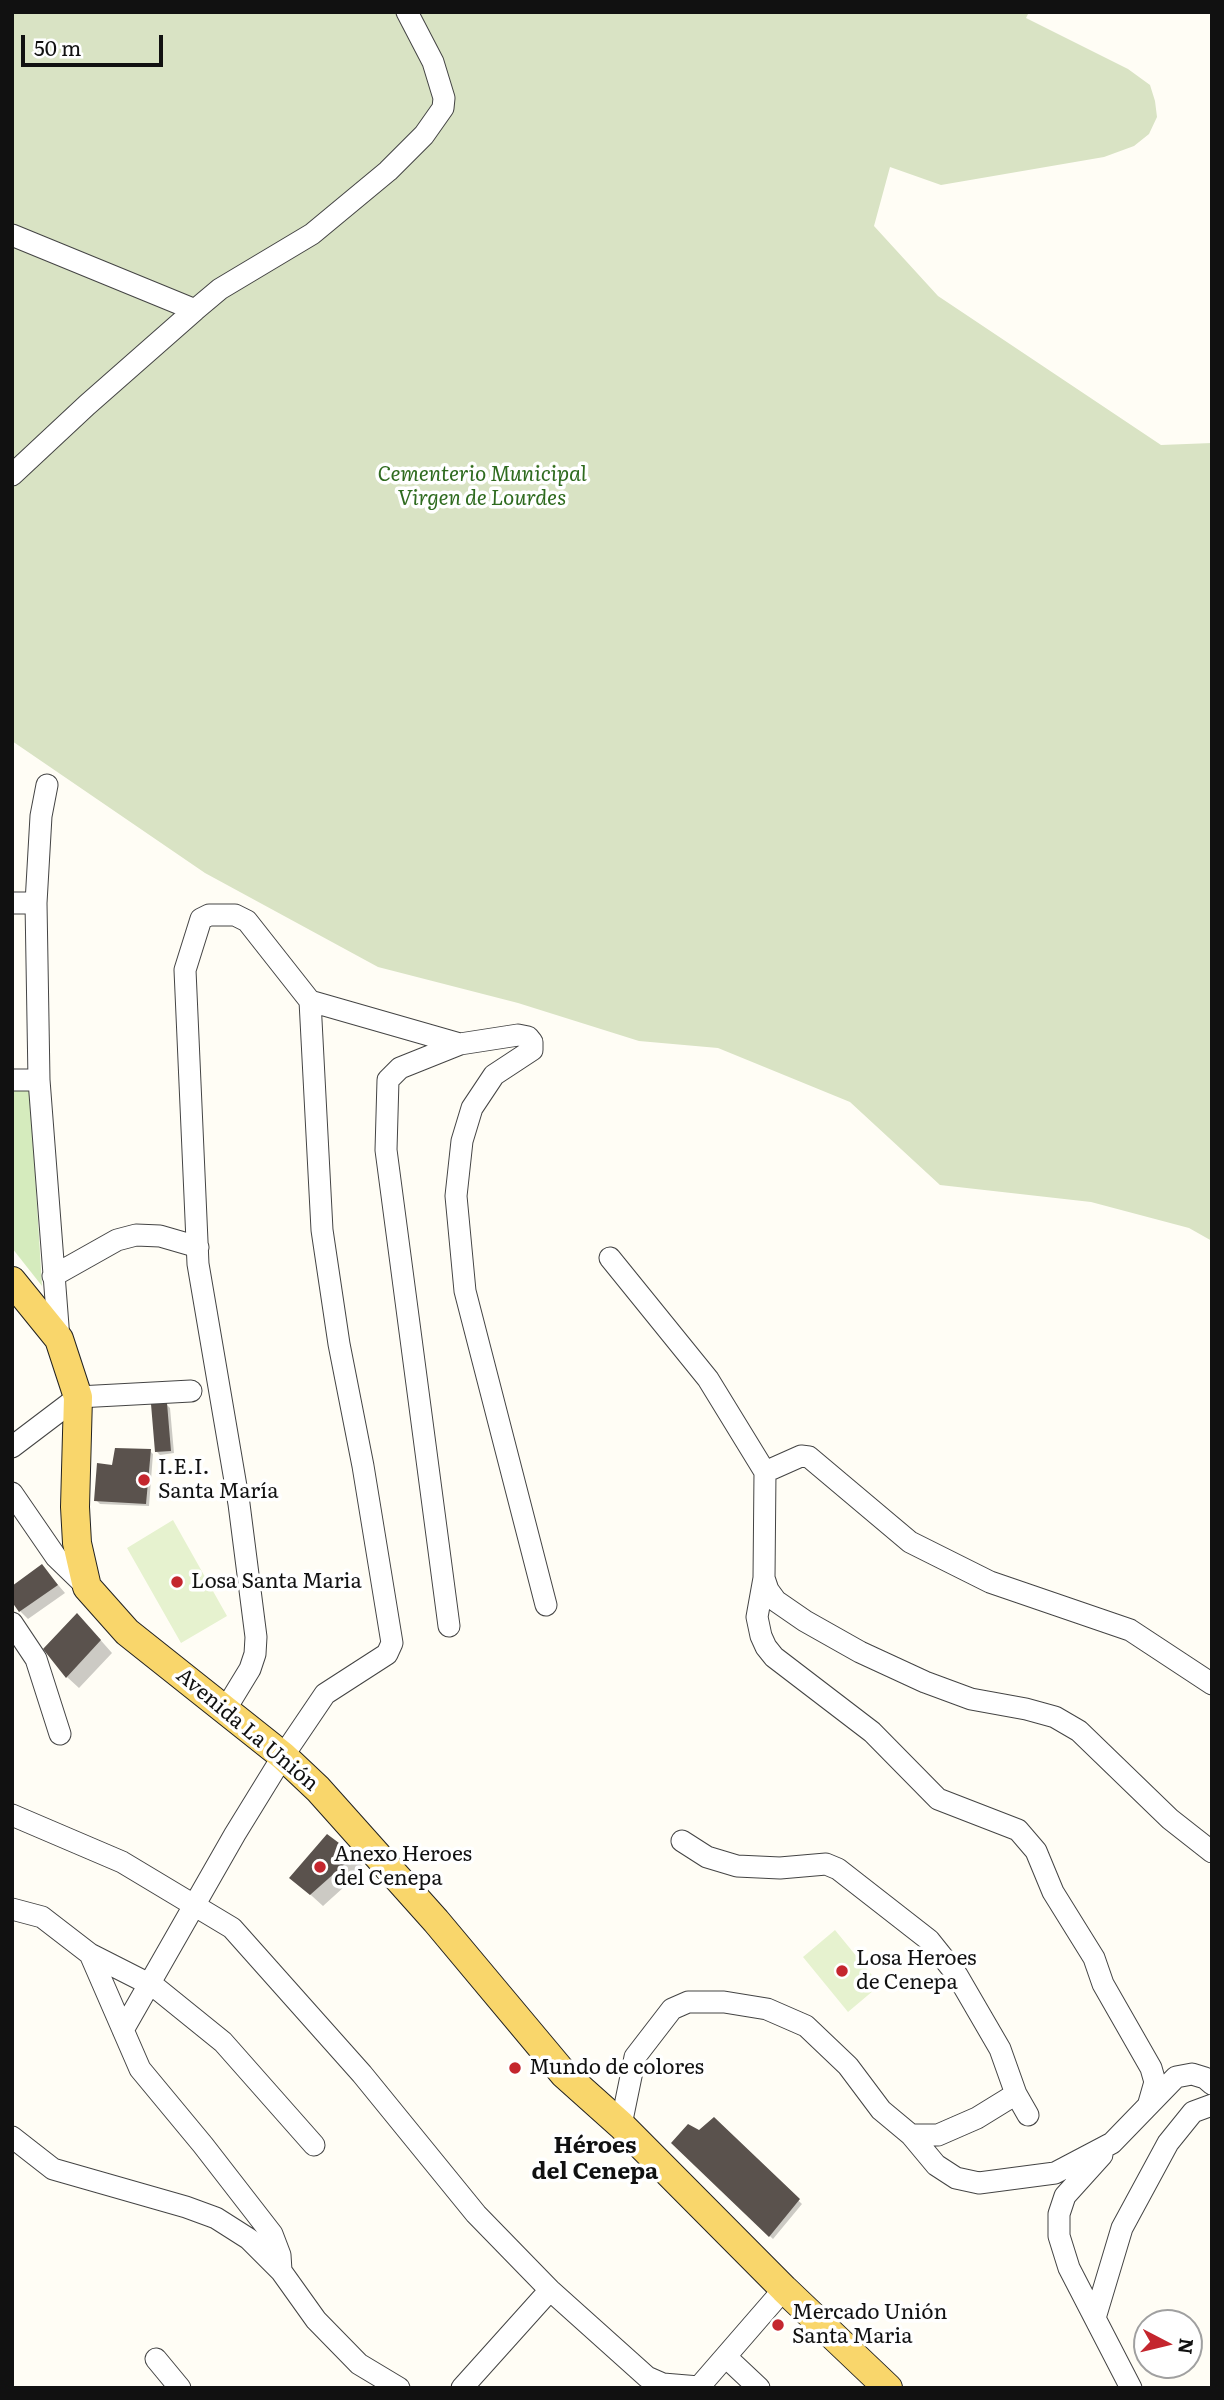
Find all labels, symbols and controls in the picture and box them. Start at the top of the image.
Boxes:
scale bar [24,21,166,65]
text: 50 m [34,31,81,62]
park label: Cementerio Municipal Virgen de Lourdes [377,462,587,512]
place label: I.E.I. Santa María [158,1455,279,1505]
marker: I.E.I. Santa María [136,1472,152,1488]
place label: Losa Santa Maria [191,1569,362,1595]
marker: Losa Santa Maria [169,1574,185,1590]
street label: Avenida La Unión [171,1663,323,1797]
place label: Anexo Heroes del Cenepa [334,1842,472,1892]
marker: Anexo Heroes del Cenepa [312,1859,328,1875]
place label: Losa Heroes de Cenepa [856,1946,977,1996]
marker: Losa Heroes de Cenepa [834,1963,850,1979]
place label: Mundo de colores [529,2055,704,2081]
marker: Mundo de colores [507,2060,523,2076]
district label: Héroes del Cenepa [532,2132,658,2186]
place label: Mercado Unión Santa Maria [792,2300,947,2350]
north arrow [1133,2309,1203,2379]
marker: Mercado Unión Santa Maria [770,2317,786,2333]
text: N [1172,2337,1202,2356]

